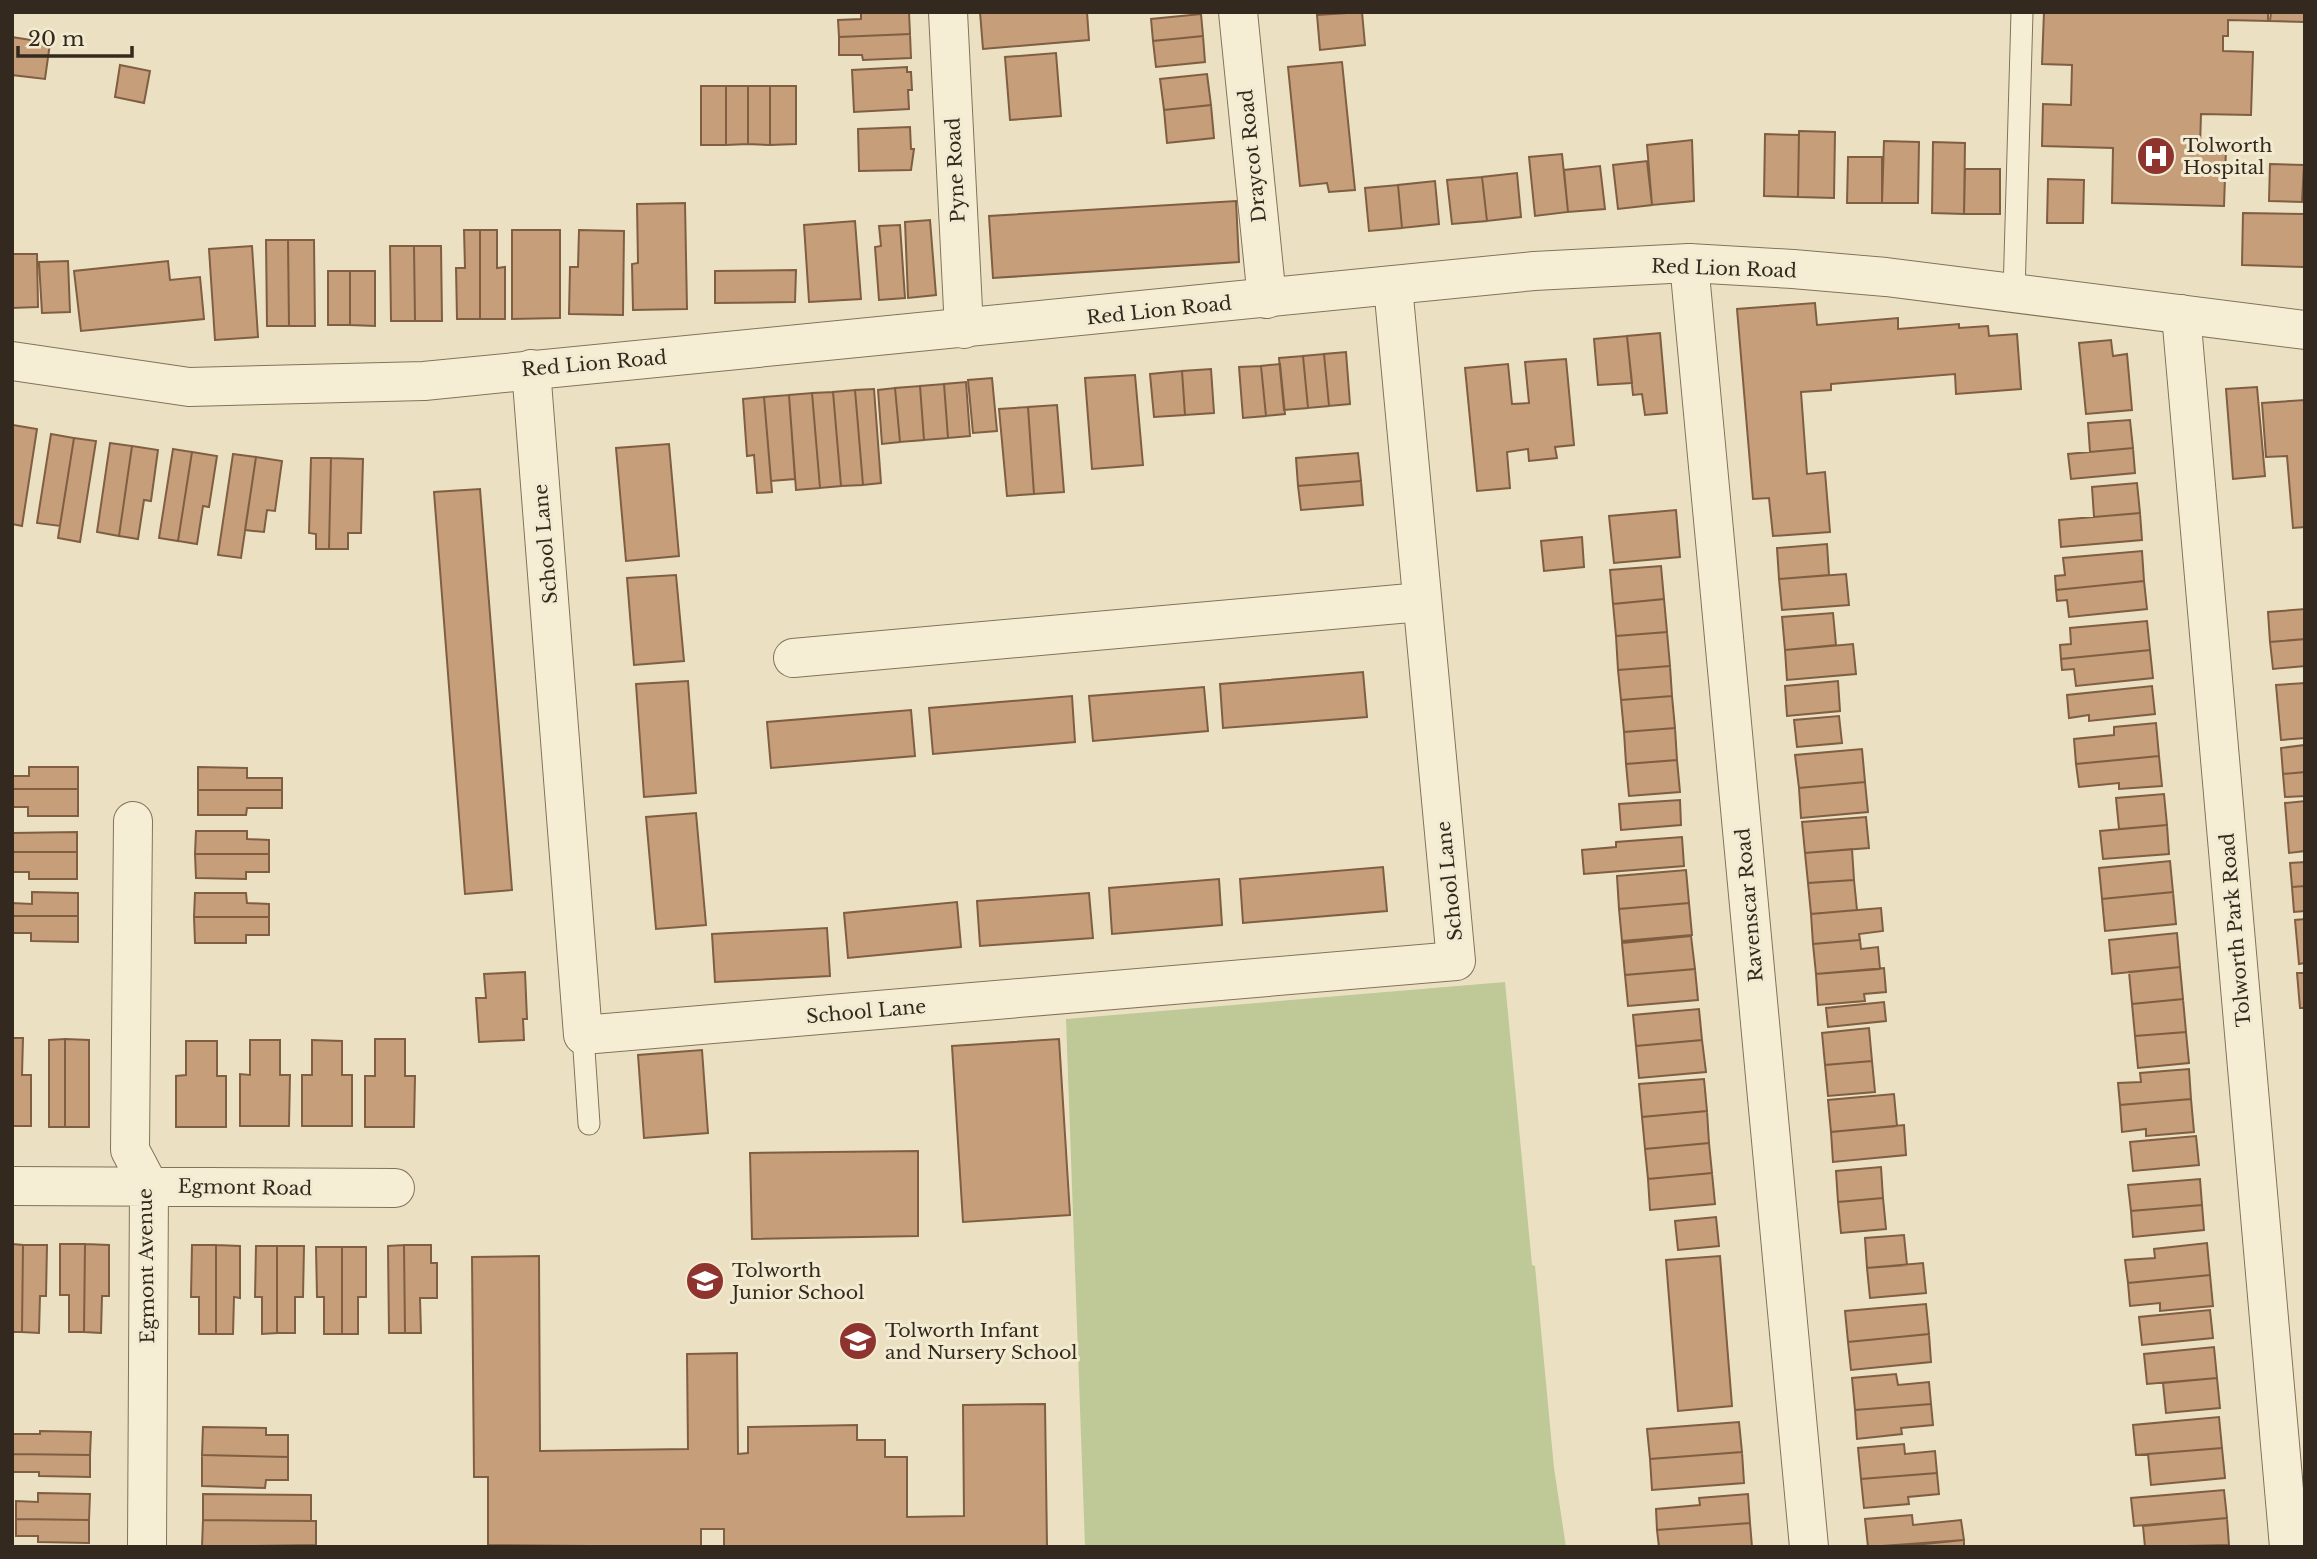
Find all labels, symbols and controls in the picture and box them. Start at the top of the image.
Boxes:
scale bar [18,14,131,58]
text: 20 m [28,26,85,52]
street label: Draycot Road [1234,88,1271,224]
street label: Pyne Road [941,117,970,223]
place label: Tolworth Hospital [2183,134,2272,179]
hospital icon: Tolworth Hospital [2135,135,2177,177]
street label: Red Lion Road [1651,254,1797,283]
street label: Red Lion Road [1085,291,1233,330]
street label: Red Lion Road [520,346,668,381]
street label: School Lane [529,483,562,605]
street label: School Lane [1432,820,1467,942]
street label: Ravenscar Road [1731,827,1768,983]
street label: Tolworth Park Road [2216,832,2255,1028]
street label: School Lane [805,995,927,1028]
street label: Egmont Road [178,1175,312,1200]
street label: Egmont Avenue [134,1188,159,1344]
place label: Tolworth Junior School [729,1259,864,1304]
school or university icon: Tolworth Junior School [684,1260,726,1302]
place label: Tolworth Infant and Nursery School [885,1319,1078,1364]
school or university icon: Tolworth Infant and Nursery School [837,1320,879,1362]

